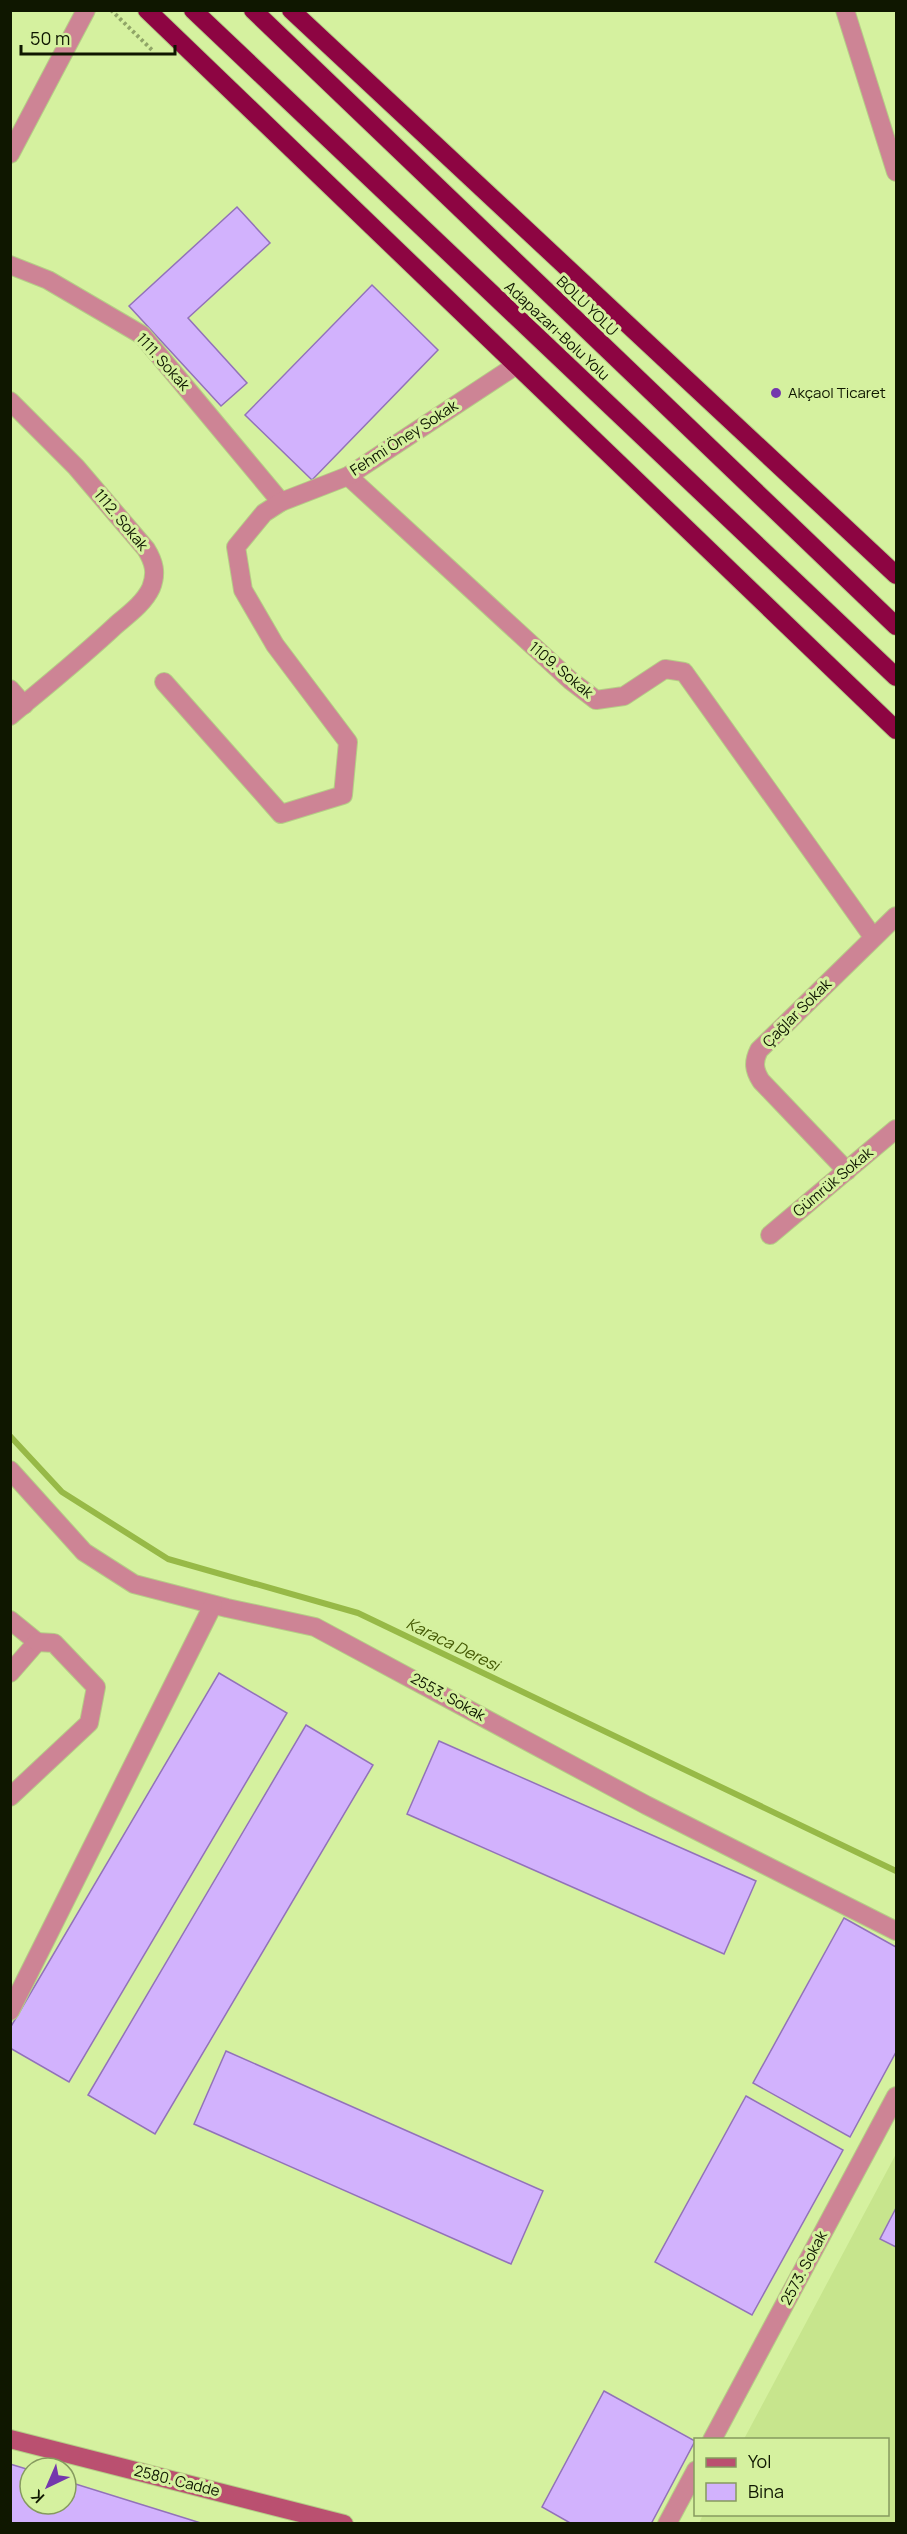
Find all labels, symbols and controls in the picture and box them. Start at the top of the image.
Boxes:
scale bar [21,18,176,56]
text: 50 m [30,26,70,50]
street label: BOLU YOLU [552,271,623,340]
street label: Adapazarı-Bolu Yolu [500,276,615,385]
street label: 1111. Sokak [132,328,195,395]
place label: Akçaol Ticaret [788,382,886,403]
marker: Akçaol Ticaret [769,386,783,400]
street label: Fehmi Öney Sokak [346,394,462,480]
street label: 1112. Sokak [89,484,154,555]
street label: 1109. Sokak [525,637,598,703]
street label: Çağlar Sokak [758,973,836,1052]
street label: Gümrük Sokak [788,1142,878,1221]
water label: Karaca Deresi [403,1612,505,1677]
street label: 2553. Sokak [407,1667,490,1726]
street label: 2573. Sokak [775,2227,832,2309]
legend [694,2438,889,2516]
text: Yol [748,2449,771,2473]
north arrow [18,2456,78,2516]
street label: 2580. Cadde [132,2460,222,2501]
text: Bina [748,2479,784,2503]
text: K [26,2485,49,2508]

